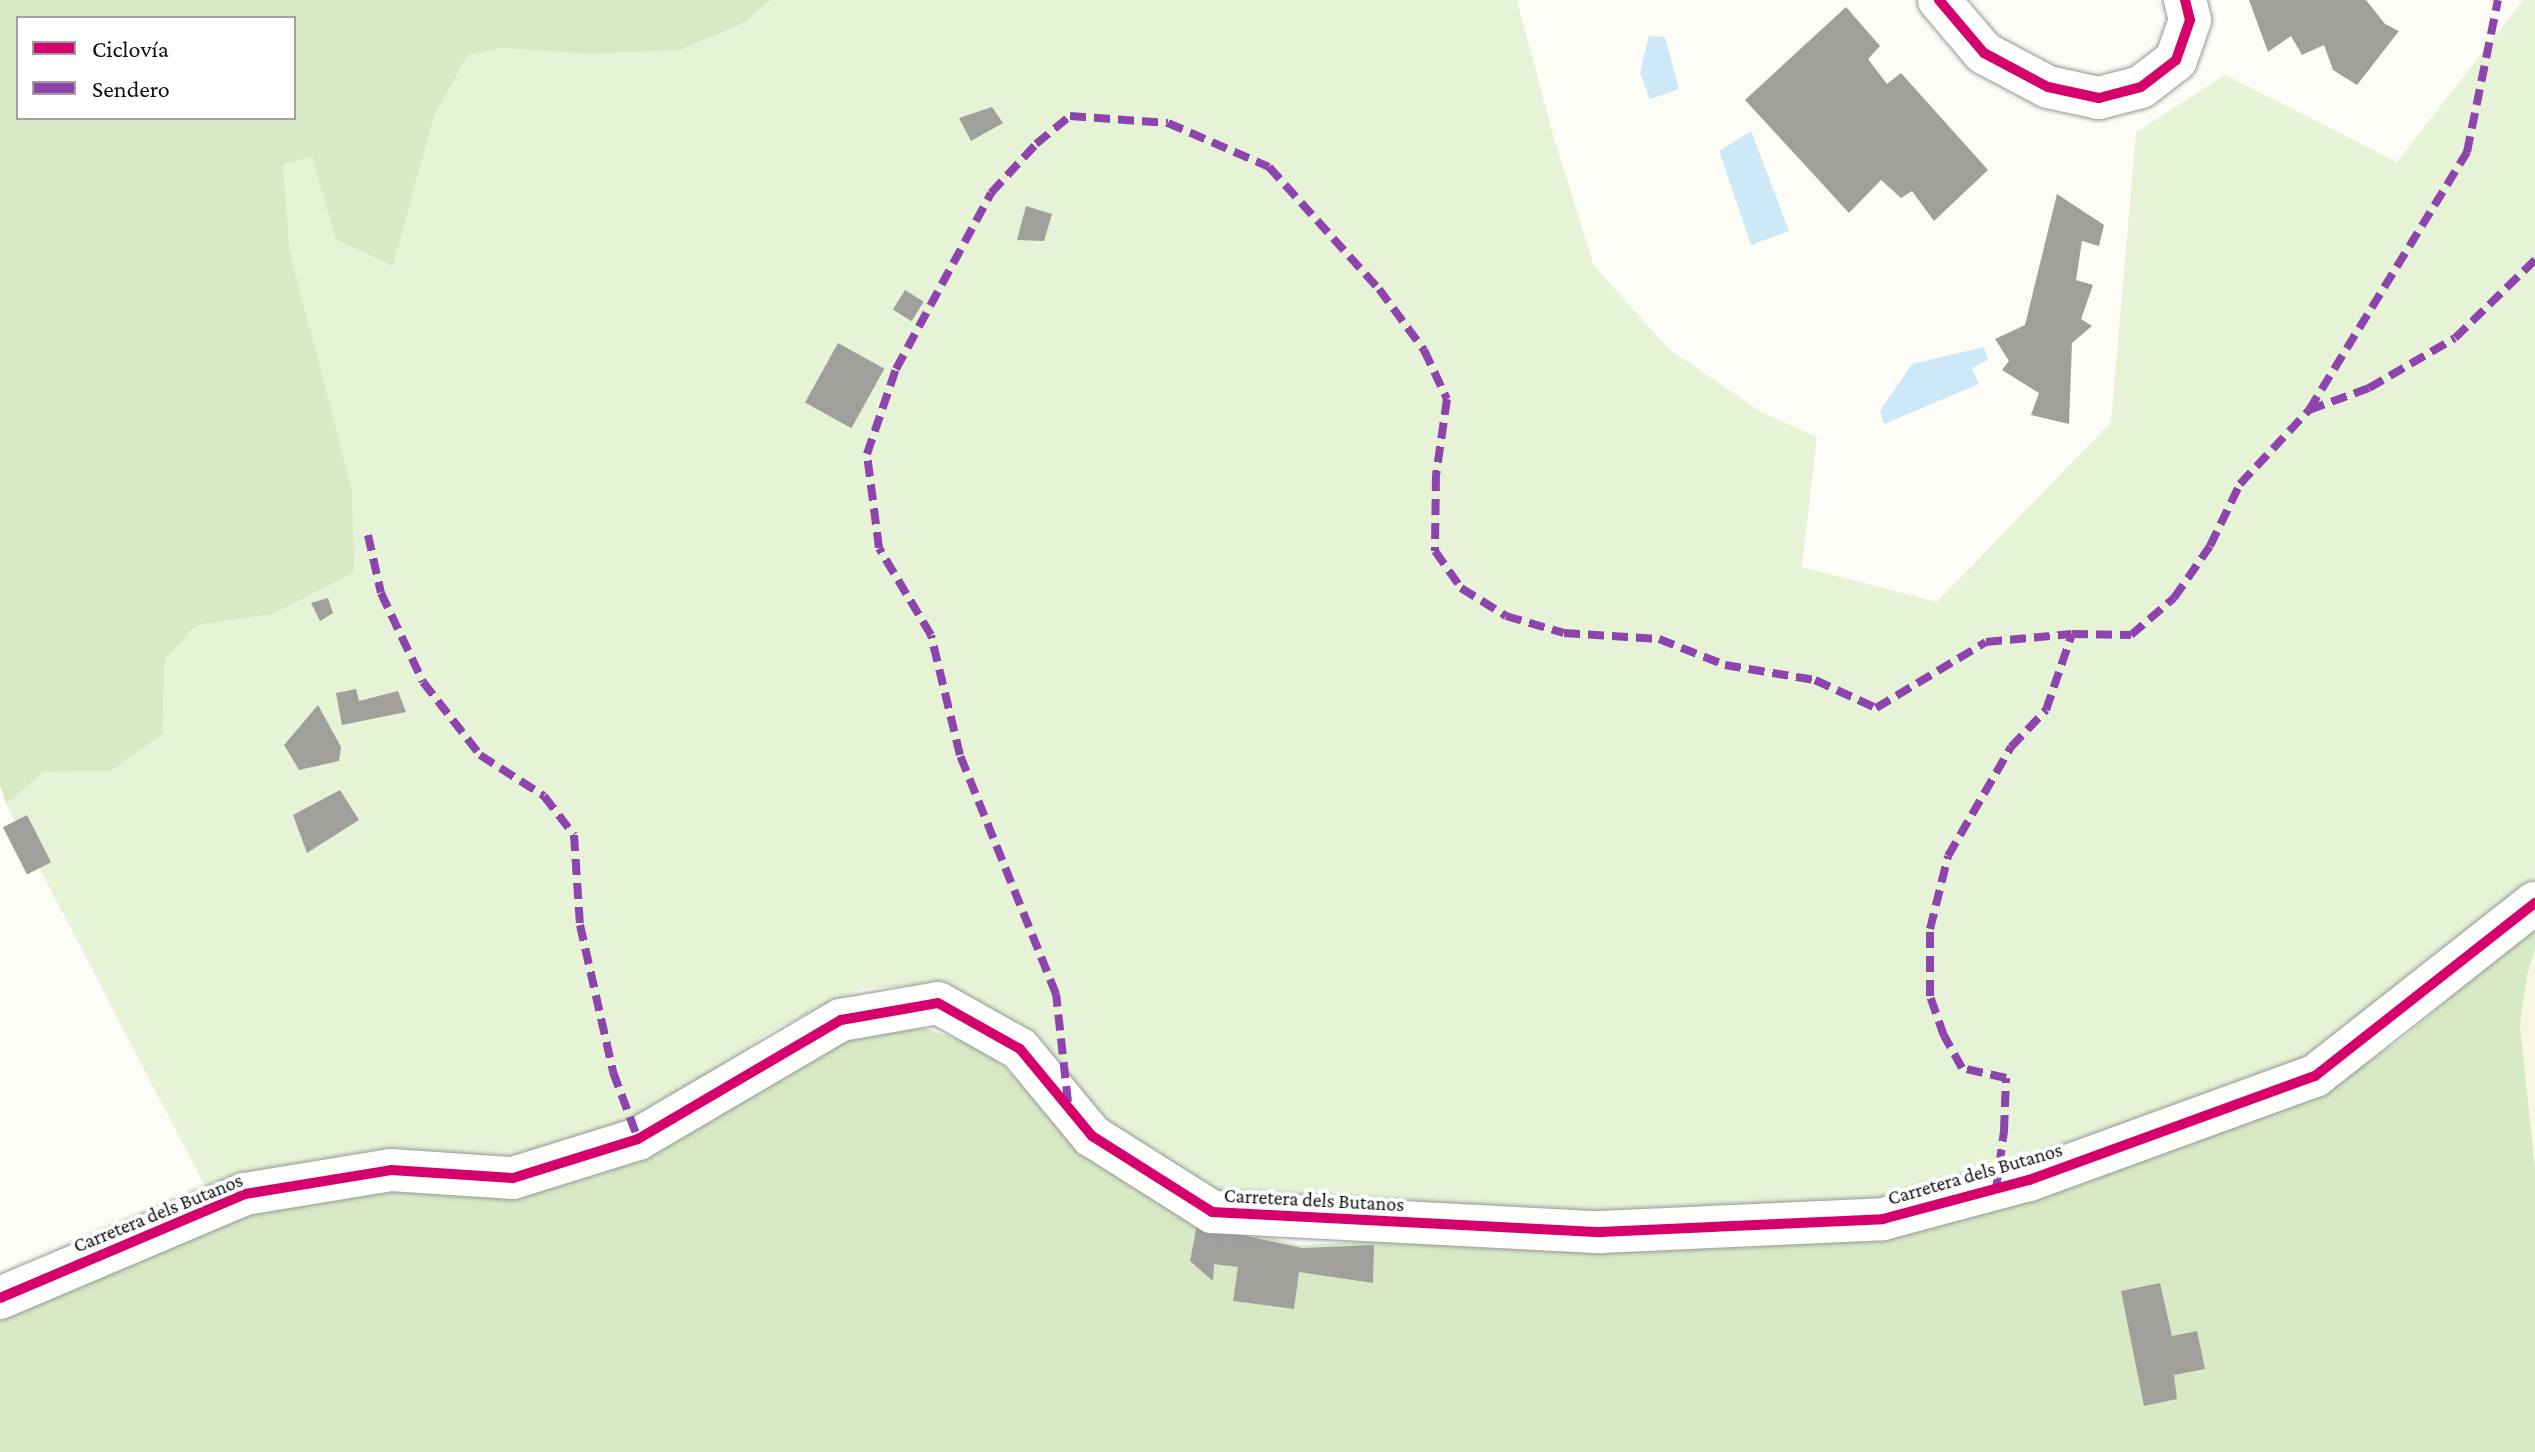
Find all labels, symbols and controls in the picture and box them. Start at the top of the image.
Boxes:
legend [16,16,296,120]
text: Ciclovía [92,35,169,62]
text: Sendero [92,75,170,102]
street label: Carretera dels Butanos [1885,1138,2065,1210]
street label: Carretera dels Butanos [70,1168,246,1258]
street label: Carretera dels Butanos [1223,1183,1405,1217]

